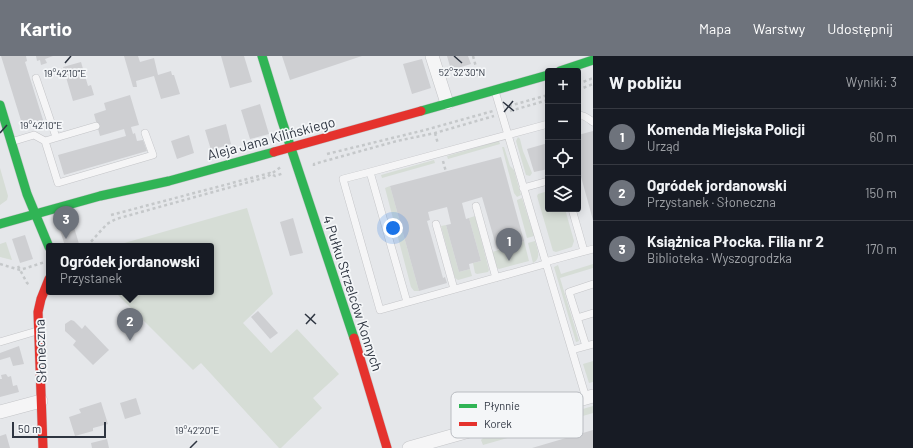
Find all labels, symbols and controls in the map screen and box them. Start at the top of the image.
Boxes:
text: Kartio [20,17,72,40]
text: Mapa [699,20,731,37]
text: Warstwy [753,20,805,37]
text: Udostępnij [827,20,893,37]
text: 52°32'30"N [439,66,485,78]
text: 19°42'10"E [44,67,86,79]
map controls [545,68,581,212]
button: + [545,68,581,104]
text: W pobliżu [609,72,682,92]
text: Wyniki: 3 [846,74,897,90]
button: − [545,104,581,140]
street label: Aleja Jana Kilińskiego [205,113,337,163]
text: 19°42'10"E [20,119,62,131]
text: Komenda Miejska Policji [647,120,805,138]
text: 1 [620,129,624,145]
text: 60 m [870,129,897,145]
text: Urząd [647,138,680,154]
button: locate [545,140,581,176]
button: layers [545,176,581,212]
text: Ogródek jordanowski [647,176,787,194]
text: 2 [618,185,626,201]
text: 150 m [865,185,897,201]
text: Przystanek · Słoneczna [647,194,776,210]
pin: 3 [53,206,79,239]
street label: 4 Pułku Strzelców Konnych [320,213,386,373]
your location [383,218,403,238]
pin: 1 [496,228,522,261]
text: Książnica Płocka. Filia nr 2 [647,232,824,250]
text: 3 [618,241,626,257]
text: 170 m [866,241,897,257]
popup [46,243,214,295]
text: Biblioteka · Wyszogrodzka [647,250,792,266]
text: Ogródek jordanowski [60,252,200,270]
text: Przystanek [60,270,122,286]
pin: 2 [117,308,143,341]
street label: Słoneczna [30,319,50,383]
legend [451,392,583,438]
text: Płynnie [484,399,520,412]
text: Korek [484,417,512,430]
scale bar [12,420,106,439]
text: 50 m [18,422,41,435]
text: 19°42'20"E [175,424,219,436]

